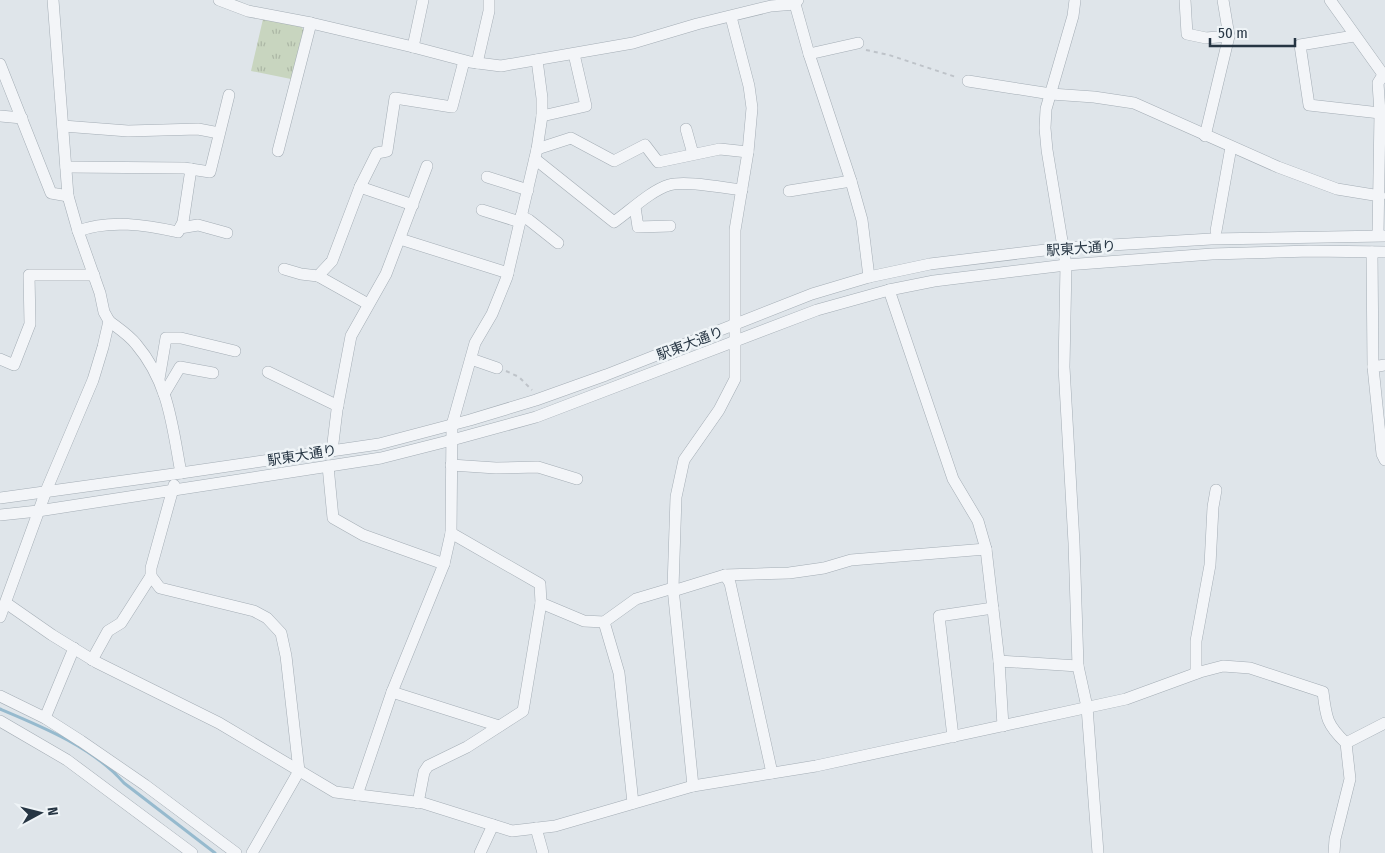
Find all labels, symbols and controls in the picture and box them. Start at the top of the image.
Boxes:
scale bar [1210,15,1295,47]
text: 50 m [1218,24,1248,42]
street label: 駅東大通り [1046,238,1117,259]
street label: 駅東大通り [654,323,726,364]
street label: 駅東大通り [266,442,338,469]
north arrow [15,788,65,838]
text: N [43,806,61,817]

